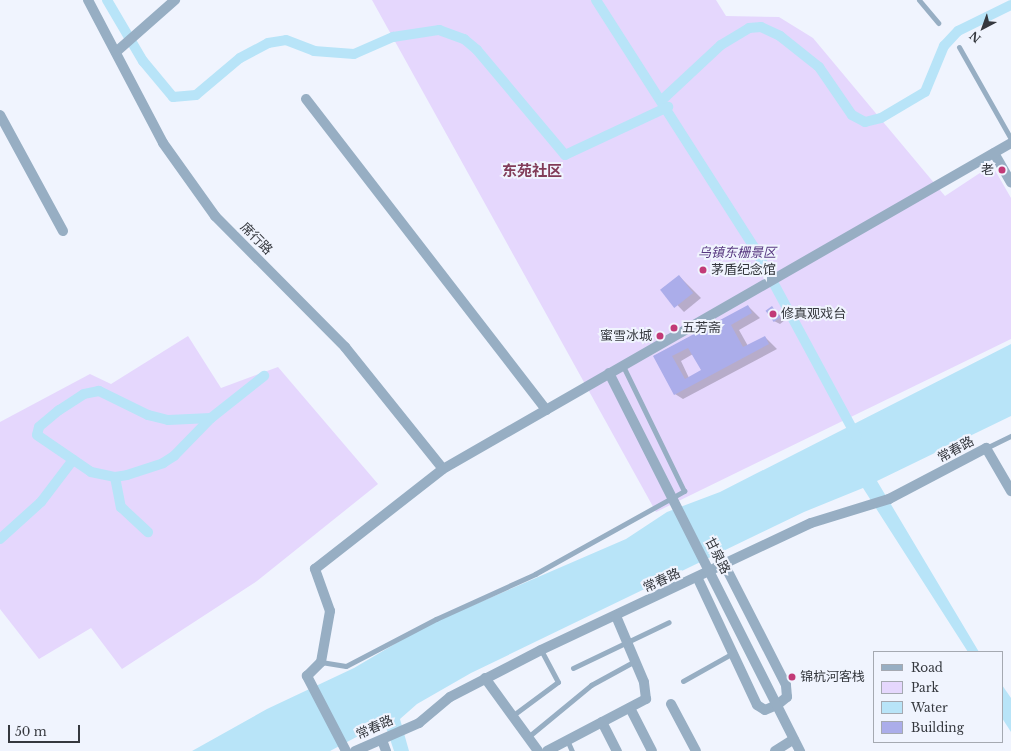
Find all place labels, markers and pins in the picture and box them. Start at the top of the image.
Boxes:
place label: 老 [981,162,994,178]
marker: 老 [997,165,1007,175]
place label: 茅盾纪念馆 [711,262,776,278]
marker: 茅盾纪念馆 [698,265,708,275]
place label: 修真观戏台 [781,306,846,322]
marker: 修真观戏台 [768,309,778,319]
place label: 五芳斋 [682,320,721,336]
marker: 五芳斋 [669,323,679,333]
place label: 蜜雪冰城 [600,328,652,344]
marker: 蜜雪冰城 [655,331,665,341]
place label: 锦杭河客栈 [800,669,865,685]
marker: 锦杭河客栈 [787,672,797,682]

